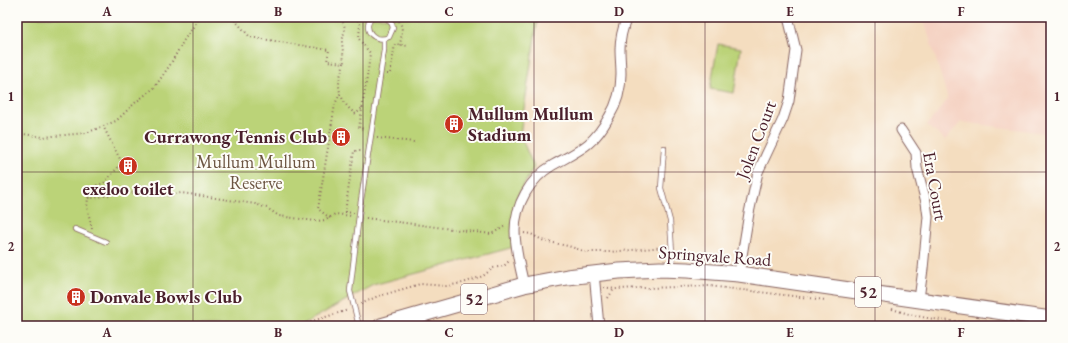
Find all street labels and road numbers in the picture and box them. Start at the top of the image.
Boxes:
street label: Jolen Court [729,97,781,184]
street label: Era Court [918,150,953,223]
street label: Springvale Road [658,240,773,271]
road number: 52 [855,277,881,307]
road number: 52 [461,284,487,314]

